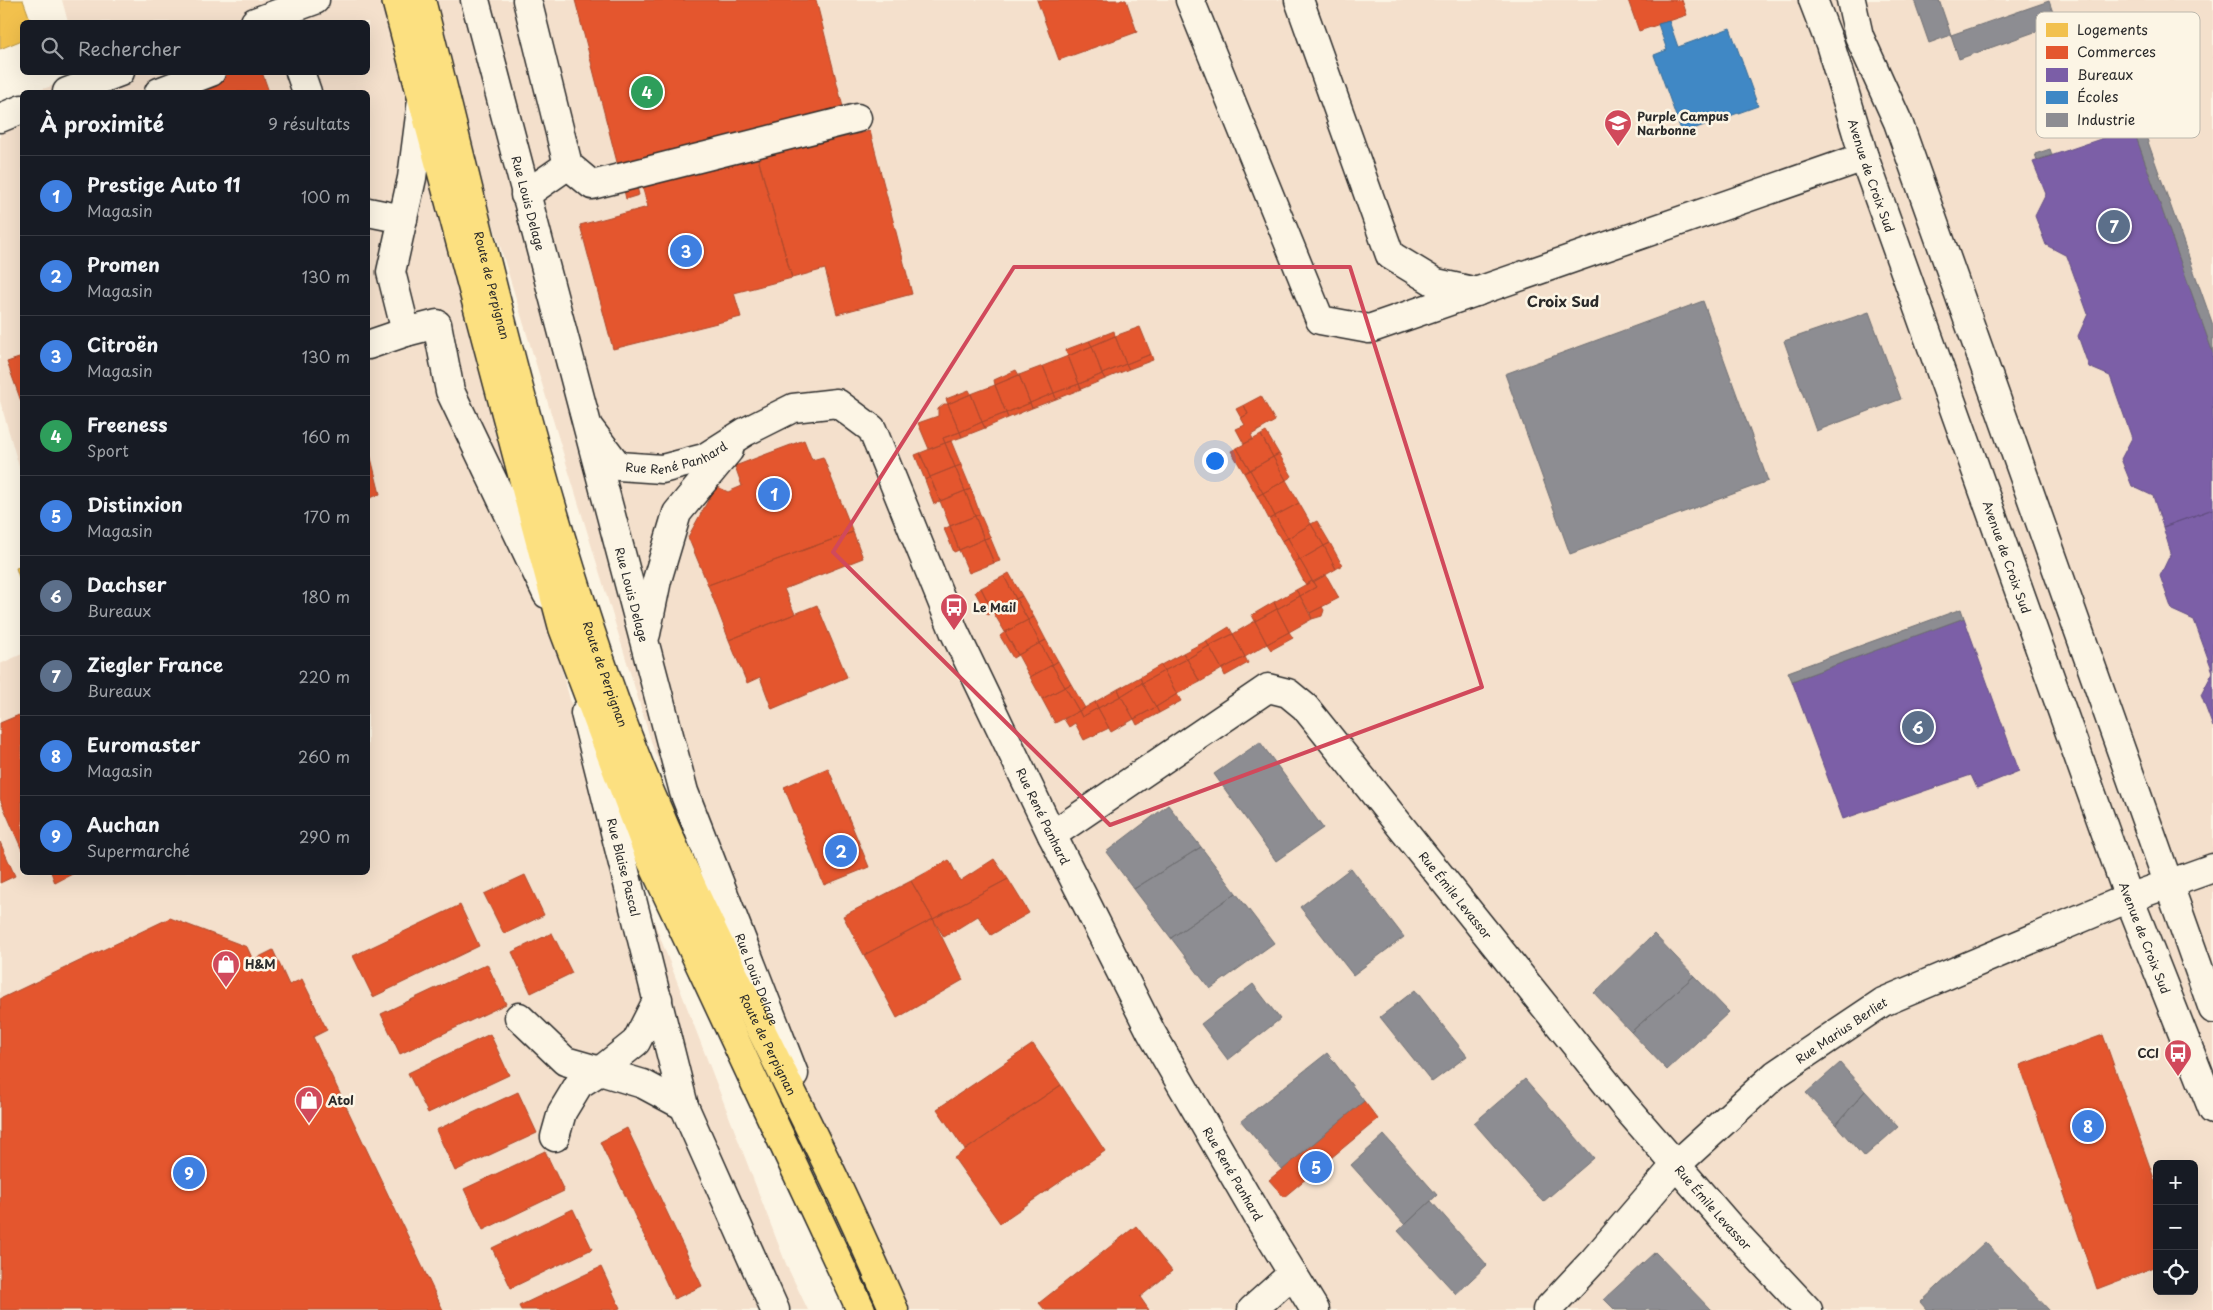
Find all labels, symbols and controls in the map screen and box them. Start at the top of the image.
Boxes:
legend [2036,12,2200,138]
text: Logements [2077,19,2148,40]
search box [20,20,370,75]
icon: search [38,34,66,62]
text: Rechercher [78,34,181,62]
text: Commerces [2077,41,2156,62]
text: Bureaux [2077,64,2133,85]
pin: 4 [631,73,663,111]
text: Écoles [2077,86,2118,107]
text: À proximité [40,107,164,139]
place label: Purple Campus Narbonne [1637,107,1729,139]
school or university icon: Purple Campus Narbonne [1603,108,1633,147]
text: Industrie [2077,109,2135,130]
text: 9 résultats [268,111,350,135]
street label: Avenue de Croix Sud [1844,117,1899,234]
street label: Rue Louis Delage [507,154,550,252]
text: Prestige Auto 11 [87,170,241,198]
text: 1 [52,184,60,208]
text: 100 m [301,184,350,208]
text: Magasin [87,198,153,222]
pin: 7 [2098,207,2130,245]
street label: Route de Perpignan [470,229,515,341]
pin: 3 [670,232,702,270]
text: Promen [87,250,160,278]
text: 2 [50,264,62,288]
text: 130 m [302,264,350,288]
text: Magasin [87,278,153,302]
district label: Croix Sud [1527,289,1599,312]
text: Citroën [87,330,158,358]
text: 3 [51,344,61,368]
text: 130 m [302,344,350,368]
text: Magasin [87,358,153,382]
text: Freeness [87,410,167,438]
text: 4 [51,424,61,448]
text: 160 m [302,424,350,448]
street label: Rue René Panhard [625,436,731,478]
text: Sport [87,438,129,462]
your location [1202,448,1228,474]
pin: 1 [758,475,790,513]
text: Distinxion [87,490,183,518]
street label: Avenue de Croix Sud [1979,498,2035,616]
text: 5 [51,504,61,528]
text: 170 m [304,504,350,528]
text: Magasin [87,518,153,542]
street label: Rue Louis Delage [611,545,653,644]
text: Dachser [87,570,166,598]
text: 6 [50,584,62,608]
text: 180 m [302,584,350,608]
bus stop icon: Le Mail [939,592,969,631]
text: Bureaux [87,598,151,622]
place label: Le Mail [973,598,1016,616]
street label: Route de Perpignan [579,619,632,730]
text: Ziegler France [87,650,223,678]
text: 7 [51,664,61,688]
text: 220 m [299,664,350,688]
text: Bureaux [87,678,151,702]
pin: 6 [1902,708,1934,746]
text: Euromaster [87,730,200,758]
text: 8 [51,744,61,768]
text: 260 m [298,744,350,768]
text: Magasin [87,758,153,782]
street label: Rue René Panhard [1012,765,1075,868]
text: Auchan [87,810,160,838]
street label: Rue Blaise Pascal [603,816,645,918]
text: 9 [51,824,61,848]
text: 290 m [299,824,350,848]
pin: 2 [825,832,857,870]
text: Supermarché [87,838,190,862]
street label: Rue Émile Levassor [1415,847,1497,943]
street label: Avenue de Croix Sud [2115,880,2175,996]
street label: Rue Louis Delage [731,931,783,1028]
shop icon: H&M [211,949,241,988]
place label: H&M [245,955,276,973]
street label: Route de Perpignan [735,991,801,1098]
street label: Rue Marius Berliet [1792,992,1890,1067]
bus stop icon: CCI [2163,1038,2193,1077]
place label: CCI [2137,1044,2159,1062]
shop icon: Atol [294,1085,324,1124]
place label: Atol [327,1091,354,1109]
pin: 8 [2072,1107,2104,1145]
street label: Rue René Panhard [1199,1123,1268,1224]
pin: 5 [1300,1148,1332,1186]
pin: 9 [173,1154,205,1192]
map controls [2153,1160,2198,1295]
button: + [2153,1160,2198,1205]
street label: Rue Émile Levassor [1671,1161,1756,1254]
button: − [2153,1205,2198,1250]
button: locate [2153,1250,2198,1295]

